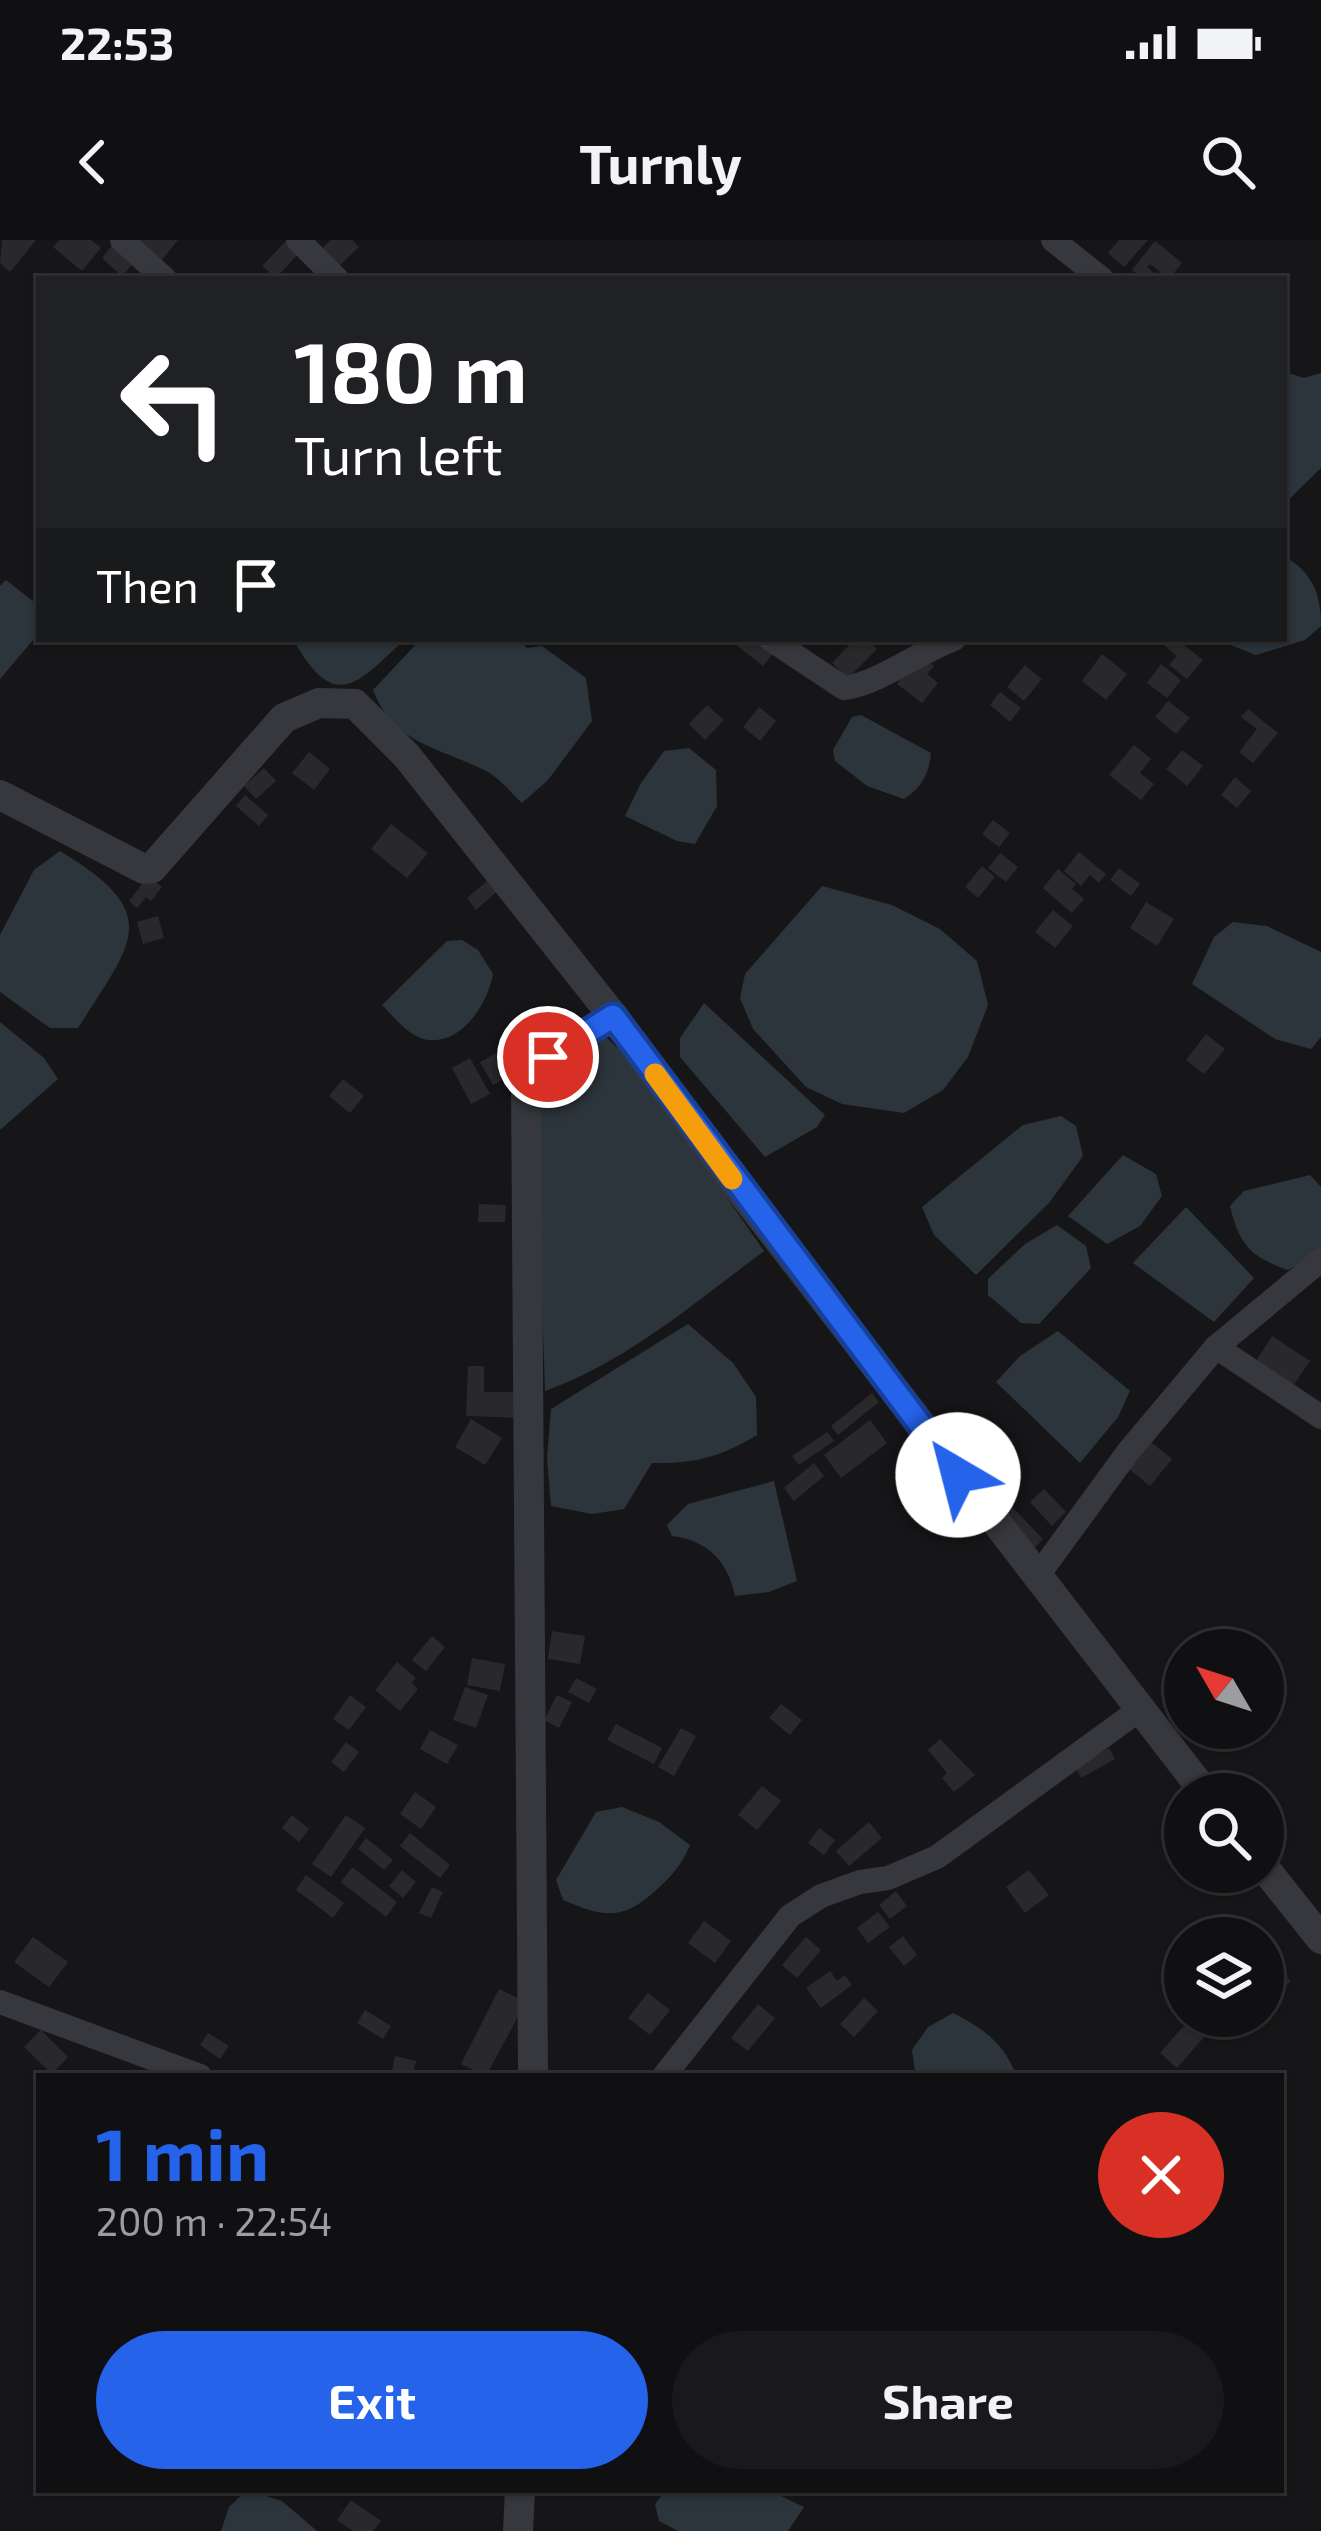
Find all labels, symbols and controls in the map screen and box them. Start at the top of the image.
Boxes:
text: 22:53 [60,15,174,69]
icon: back [60,129,126,195]
icon: search [1195,129,1261,195]
text: Turnly [579,130,742,195]
text: 180 m [294,319,528,420]
icon: left [96,324,252,480]
text: Turn left [294,421,503,486]
icon: arrive [223,552,289,618]
text: Then [96,558,199,612]
pin [497,1006,599,1108]
icon: arrive [515,1024,581,1090]
position arrow [895,1412,1021,1538]
north arrow [1164,1629,1284,1749]
map controls [1164,1629,1284,2037]
button: search [1164,1773,1284,1893]
button: layers [1164,1917,1284,2037]
text: 1 min [96,2109,269,2195]
button: close [1098,2112,1224,2238]
text: 200 m · 22:54 [96,2197,332,2244]
button: Exit [96,2331,648,2469]
button: Share [672,2331,1224,2469]

